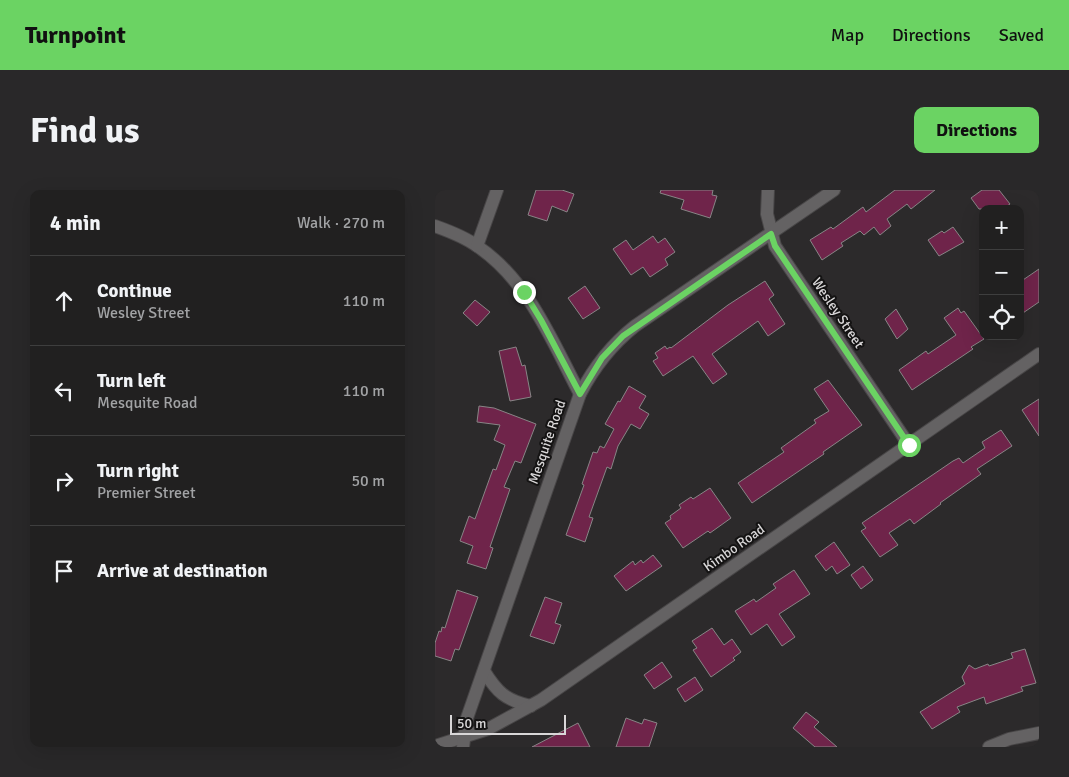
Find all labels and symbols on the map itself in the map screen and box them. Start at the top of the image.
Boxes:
street label: Wesley Street [808,275,868,352]
route end [513,281,536,304]
street label: Mesquite Road [525,398,569,486]
route start [898,434,921,457]
street label: Kimbo Road [700,521,768,575]
scale bar [450,712,566,735]

